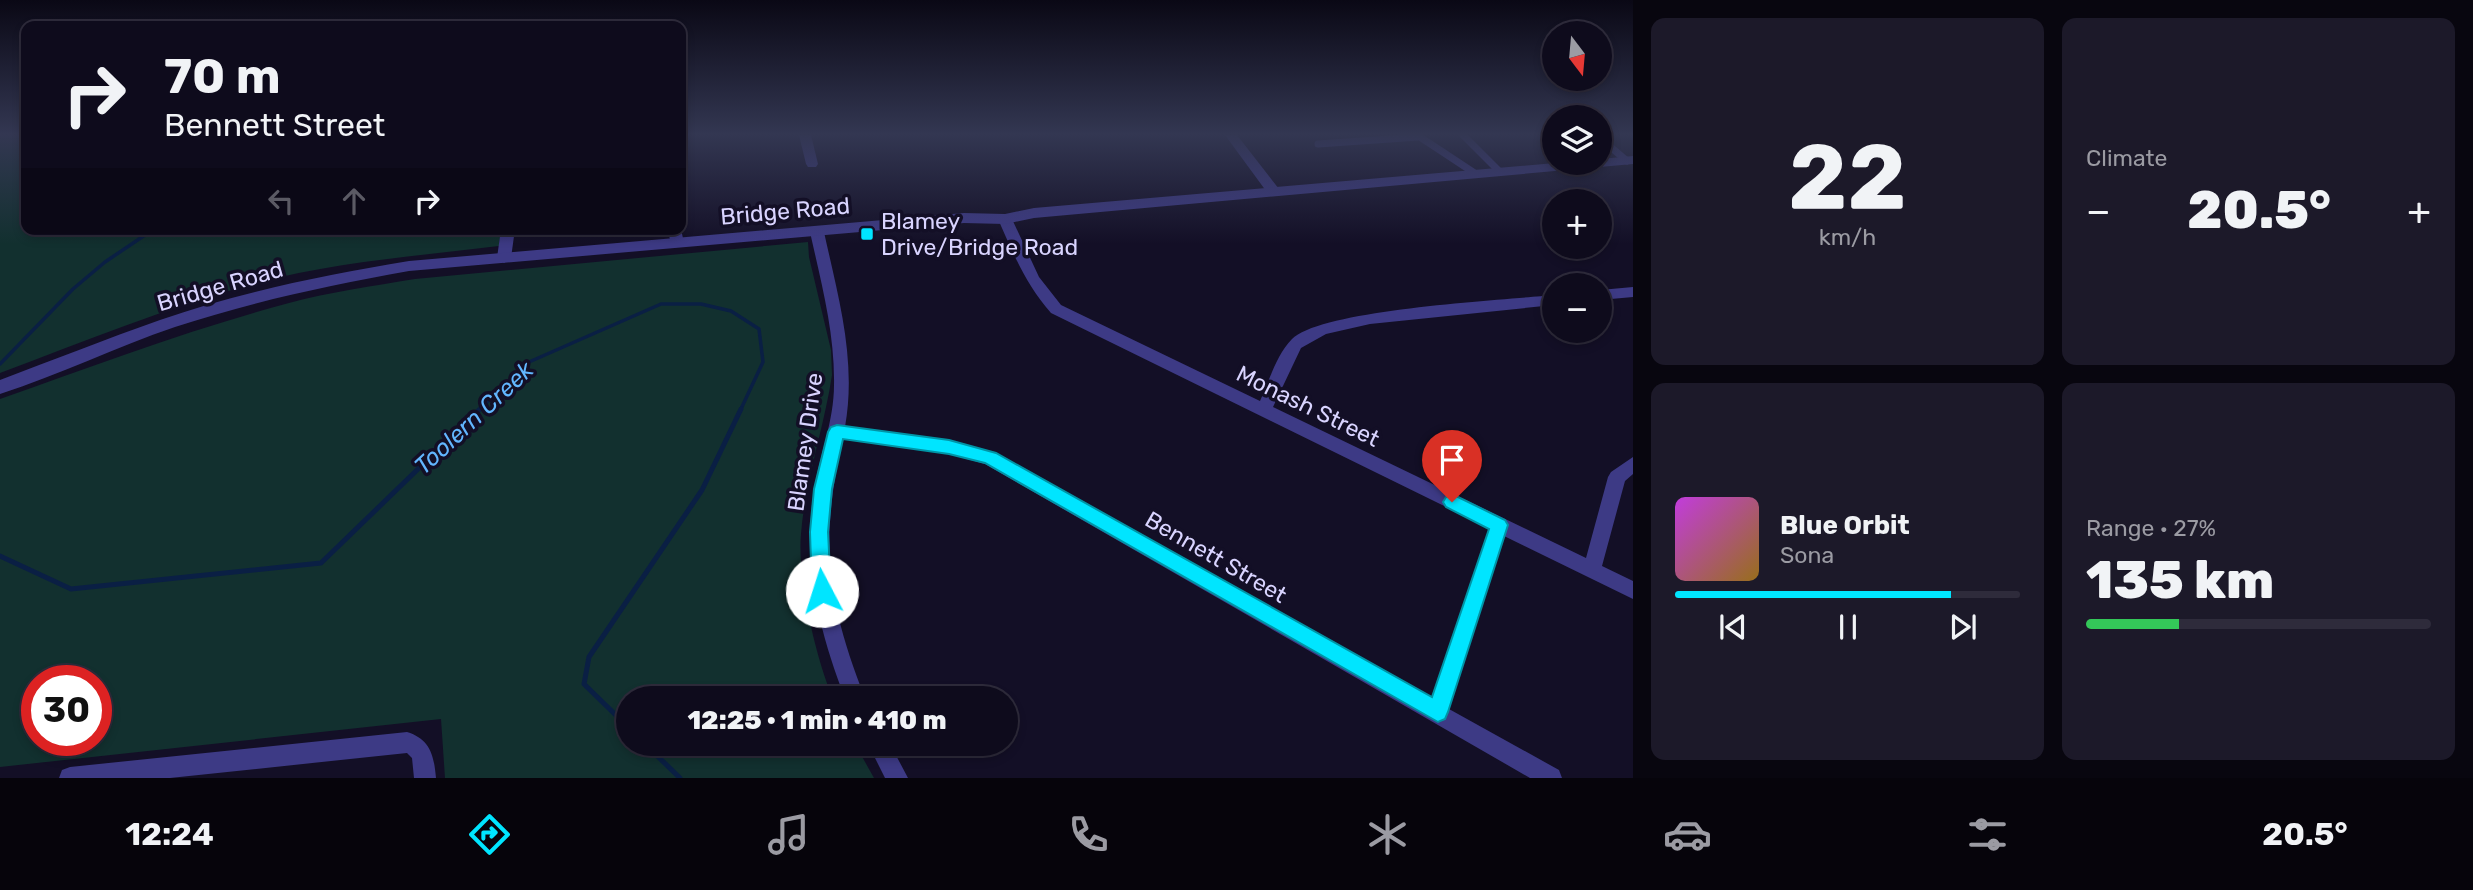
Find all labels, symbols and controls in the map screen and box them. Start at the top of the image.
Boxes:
north arrow [1542,21,1612,91]
map controls [1542,21,1612,343]
text: 70 m [164,47,281,105]
icon: right [49,49,140,140]
button: layers [1542,105,1612,175]
text: Bennett Street [164,106,385,144]
text: 22 [1788,123,1907,231]
text: Climate [2086,144,2167,172]
text: 20.5° [2187,179,2331,241]
icon: left [262,182,300,220]
icon: ahead [335,182,373,220]
icon: right [408,182,446,220]
text: − [2086,188,2111,234]
text: + [2407,188,2431,234]
button: + [1542,189,1612,259]
street label: Bridge Road [719,191,851,231]
place label: Blamey Drive/Bridge Road [881,207,1078,261]
text: km/h [1819,223,1876,251]
marker: Blamey Drive/Bridge Road [859,226,875,242]
street label: Bridge Road [154,255,286,317]
button: − [1542,273,1612,343]
water label: Toolern Creek [409,355,540,480]
street label: Monash Street [1232,359,1384,453]
street label: Blamey Drive [781,371,829,513]
pin [1422,430,1482,502]
icon: arrive [1433,441,1471,479]
street label: Bennett Street [1140,505,1292,609]
text: Blue Orbit [1780,510,1910,541]
text: Range · 27% [2086,514,2216,542]
text: Sona [1780,541,1834,569]
text: 135 km [2086,549,2274,611]
position arrow [785,554,859,628]
icon: previous [1714,608,1752,646]
icon: pause [1829,608,1867,646]
icon: next [1944,608,1982,646]
speed limit sign: 30 [21,665,112,756]
text: 12:25 · 1 min · 410 m [687,705,947,736]
icon: directions [465,810,514,859]
icon: music [764,810,813,859]
icon: phone [1064,810,1113,859]
icon: climate [1363,810,1412,859]
icon: car [1663,810,1712,859]
icon: filters [1963,810,2012,859]
text: 12:24 [125,815,214,853]
text: 20.5° [2262,815,2348,853]

